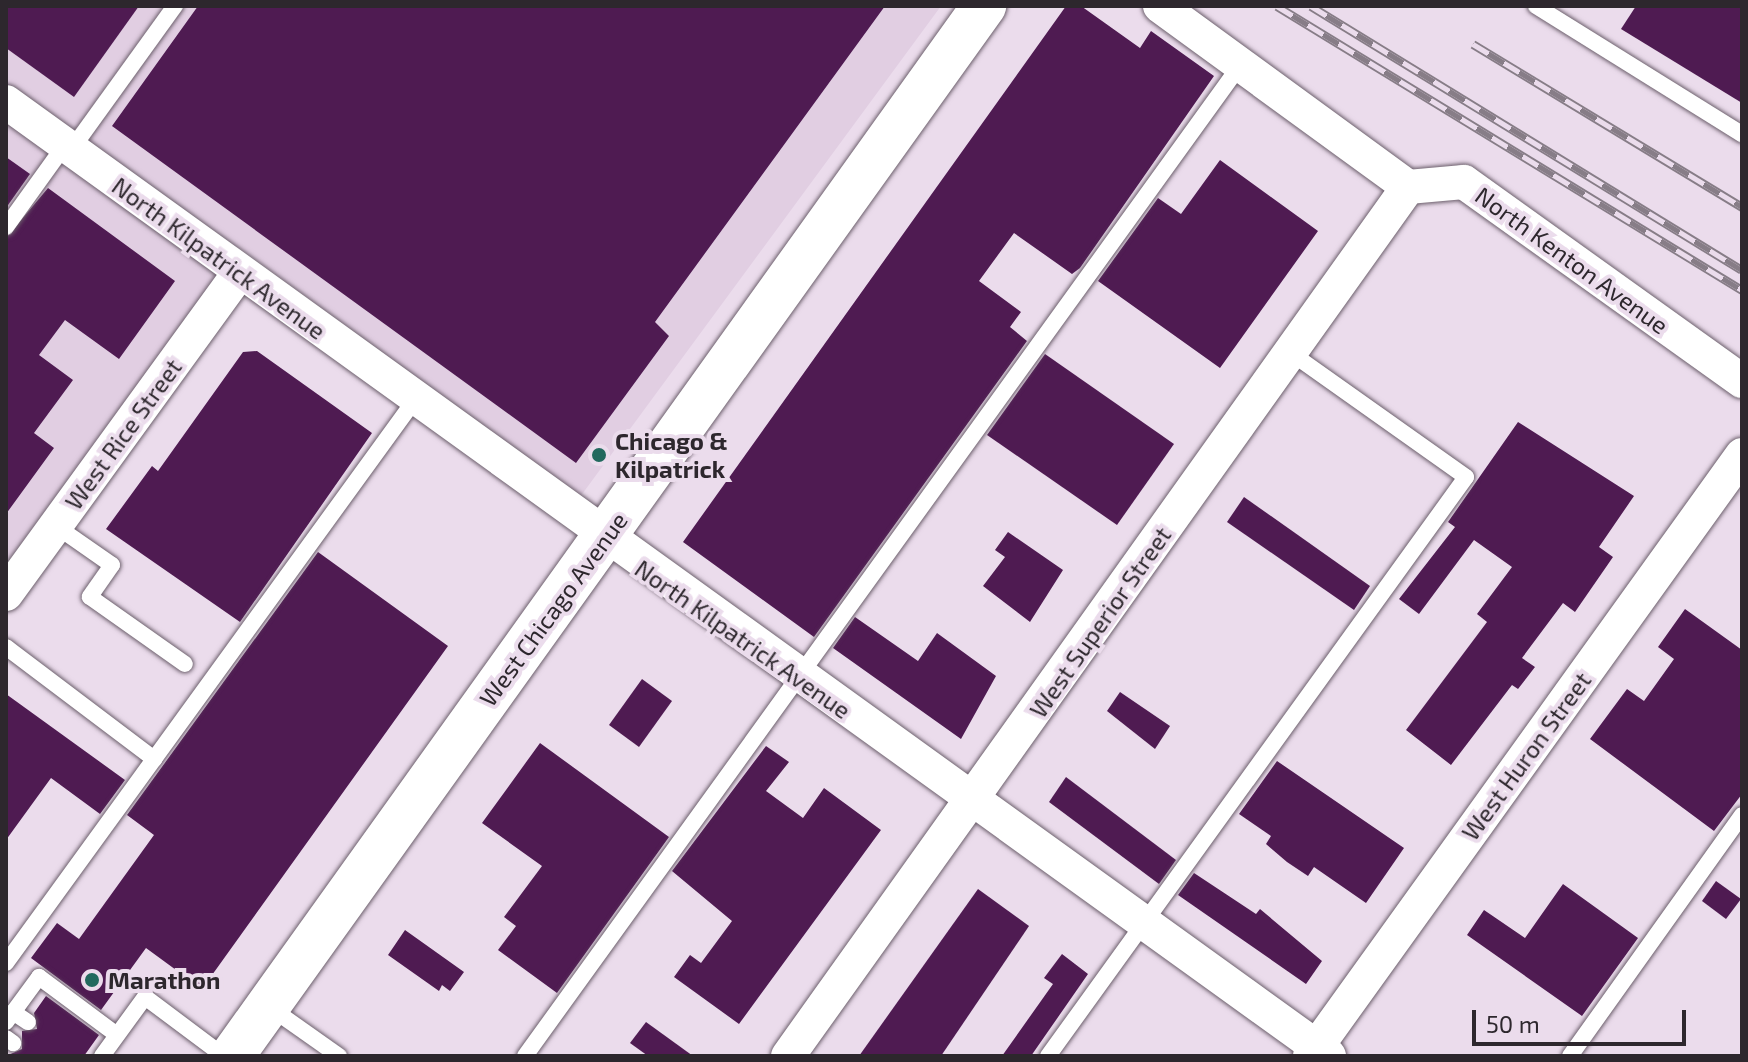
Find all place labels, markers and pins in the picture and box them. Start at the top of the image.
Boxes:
place label: Chicago & Kilpatrick [615,427,728,483]
marker: Chicago & Kilpatrick [590,446,608,464]
place label: Marathon [108,966,220,994]
marker: Marathon [83,971,101,989]

